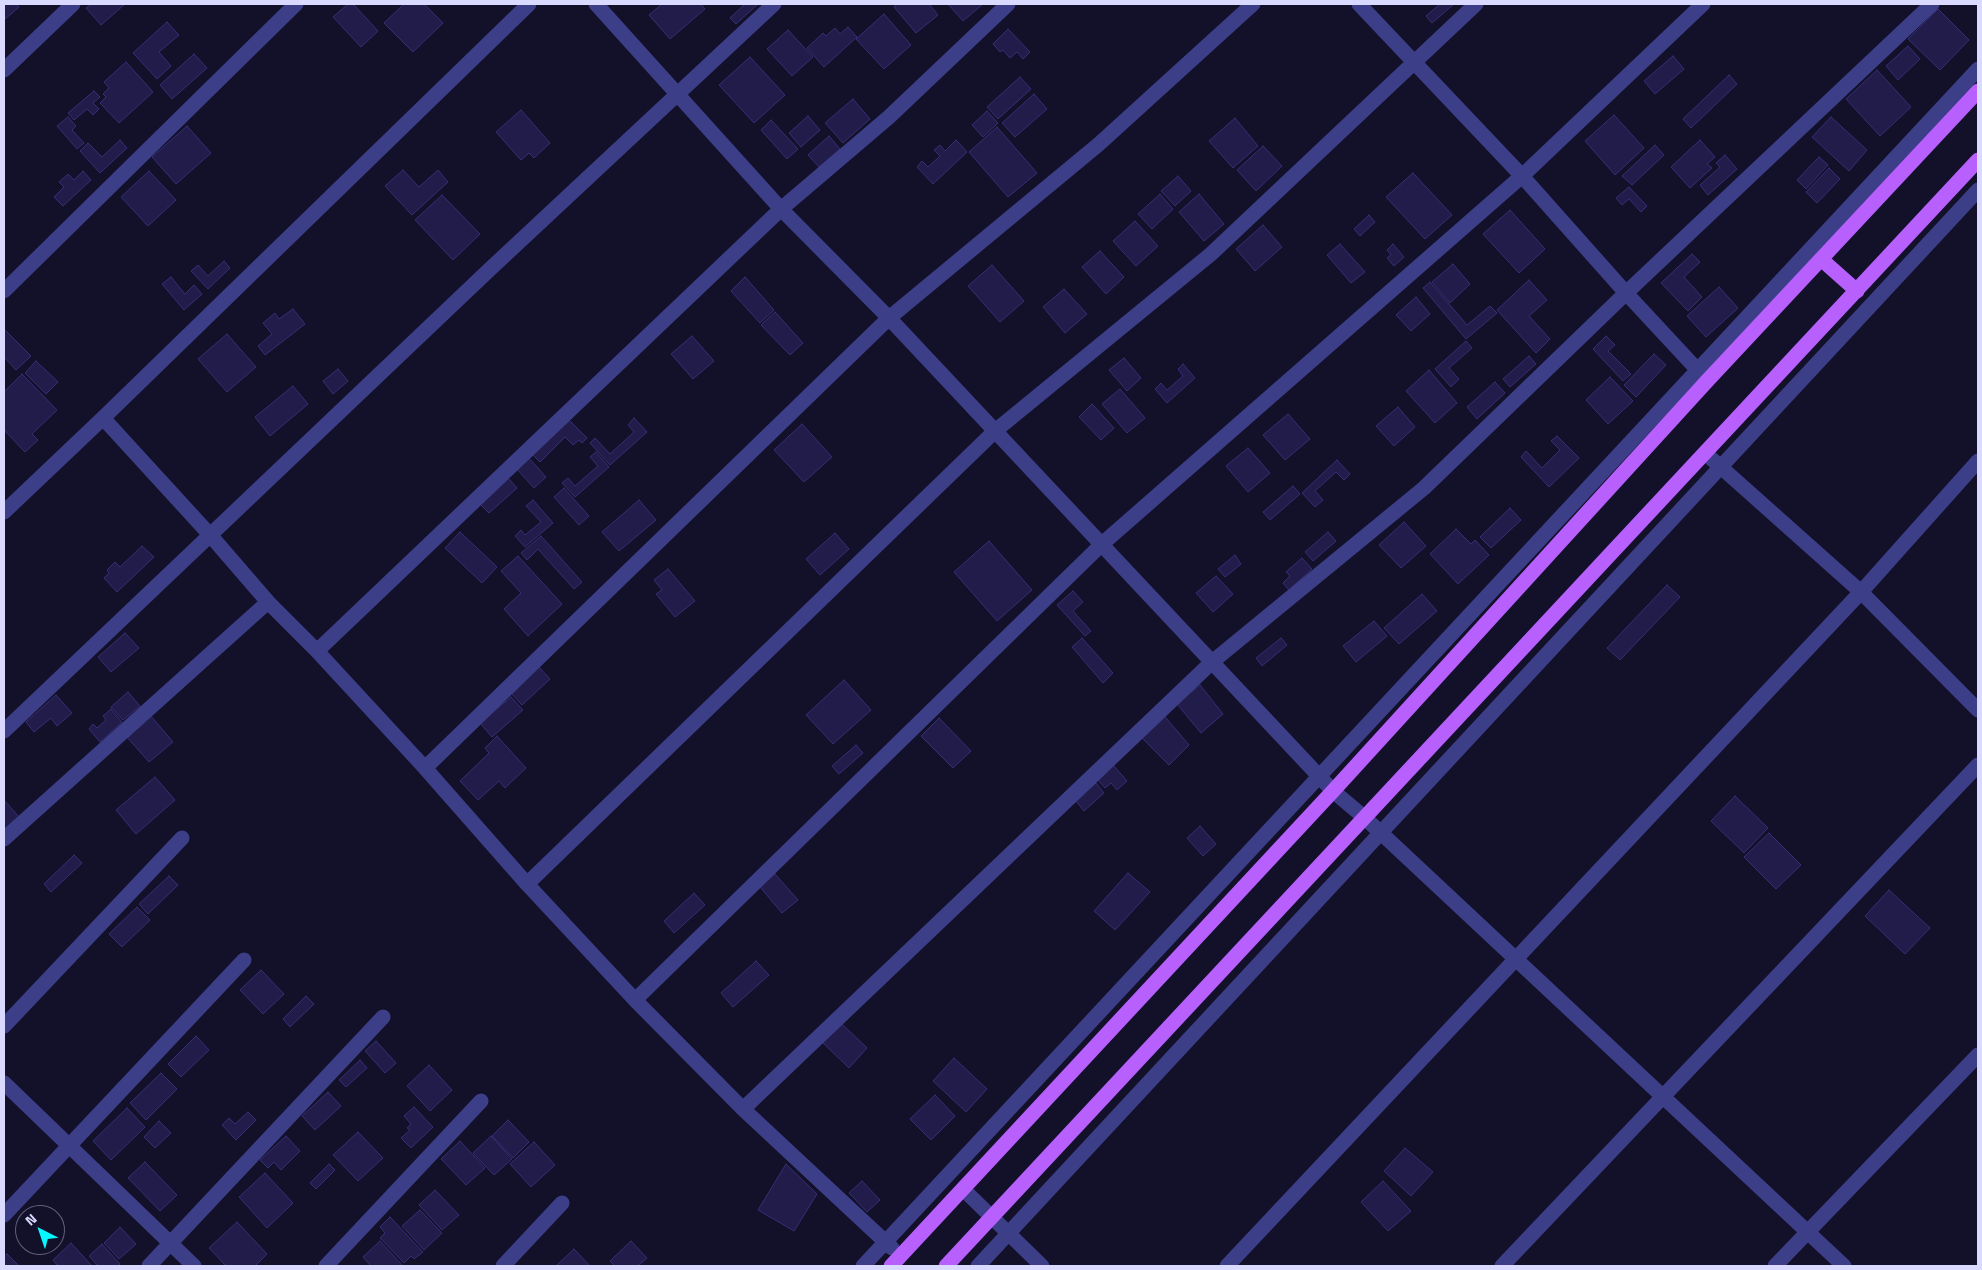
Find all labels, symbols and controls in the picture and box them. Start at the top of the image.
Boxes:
north arrow [15,1205,65,1255]
text: N [20,1208,41,1230]

